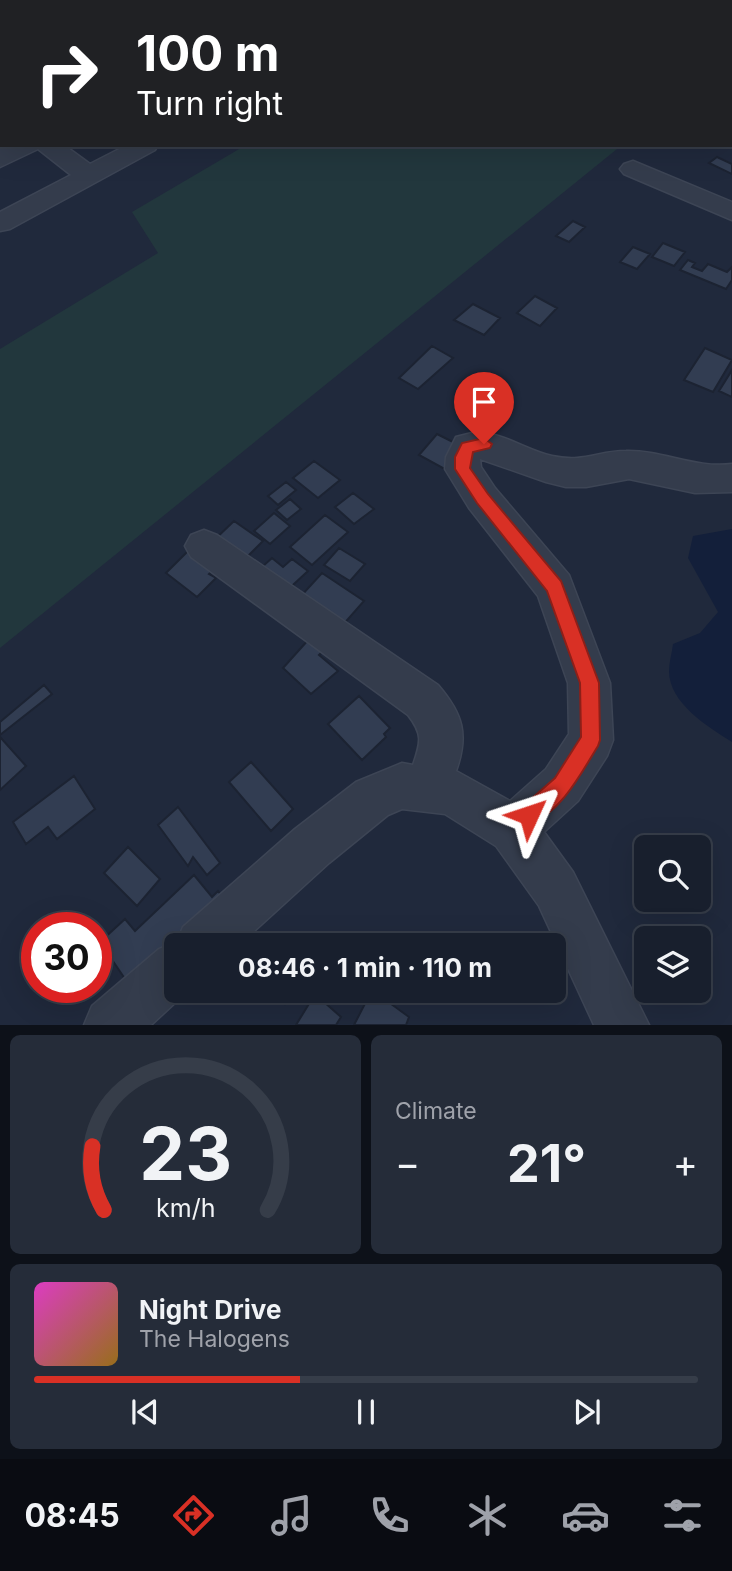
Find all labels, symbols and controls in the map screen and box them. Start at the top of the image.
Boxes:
text: 100 m [136,24,280,83]
icon: right [21,28,112,119]
text: Turn right [136,84,283,123]
pin [454,372,514,444]
icon: arrive [465,383,503,421]
position arrow [492,778,566,852]
map controls [634,835,711,1003]
button: search [634,835,711,912]
speed limit sign: 30 [21,912,112,1003]
button: layers [634,926,711,1003]
text: 08:46 · 1 min · 110 m [238,952,492,983]
text: Climate [395,1097,477,1125]
text: 23 [139,1110,232,1199]
text: 21° [507,1132,586,1195]
text: − [395,1140,420,1186]
text: + [673,1140,698,1186]
text: km/h [156,1193,215,1223]
text: Night Drive [139,1294,281,1325]
text: The Halogens [139,1325,290,1353]
icon: previous [126,1393,164,1431]
icon: pause [347,1393,385,1431]
icon: next [568,1393,606,1431]
icon: directions [169,1491,218,1540]
icon: music [267,1491,316,1540]
icon: phone [365,1491,414,1540]
icon: climate [463,1491,512,1540]
icon: car [561,1491,610,1540]
icon: filters [658,1491,707,1540]
text: 08:45 [24,1496,120,1535]

